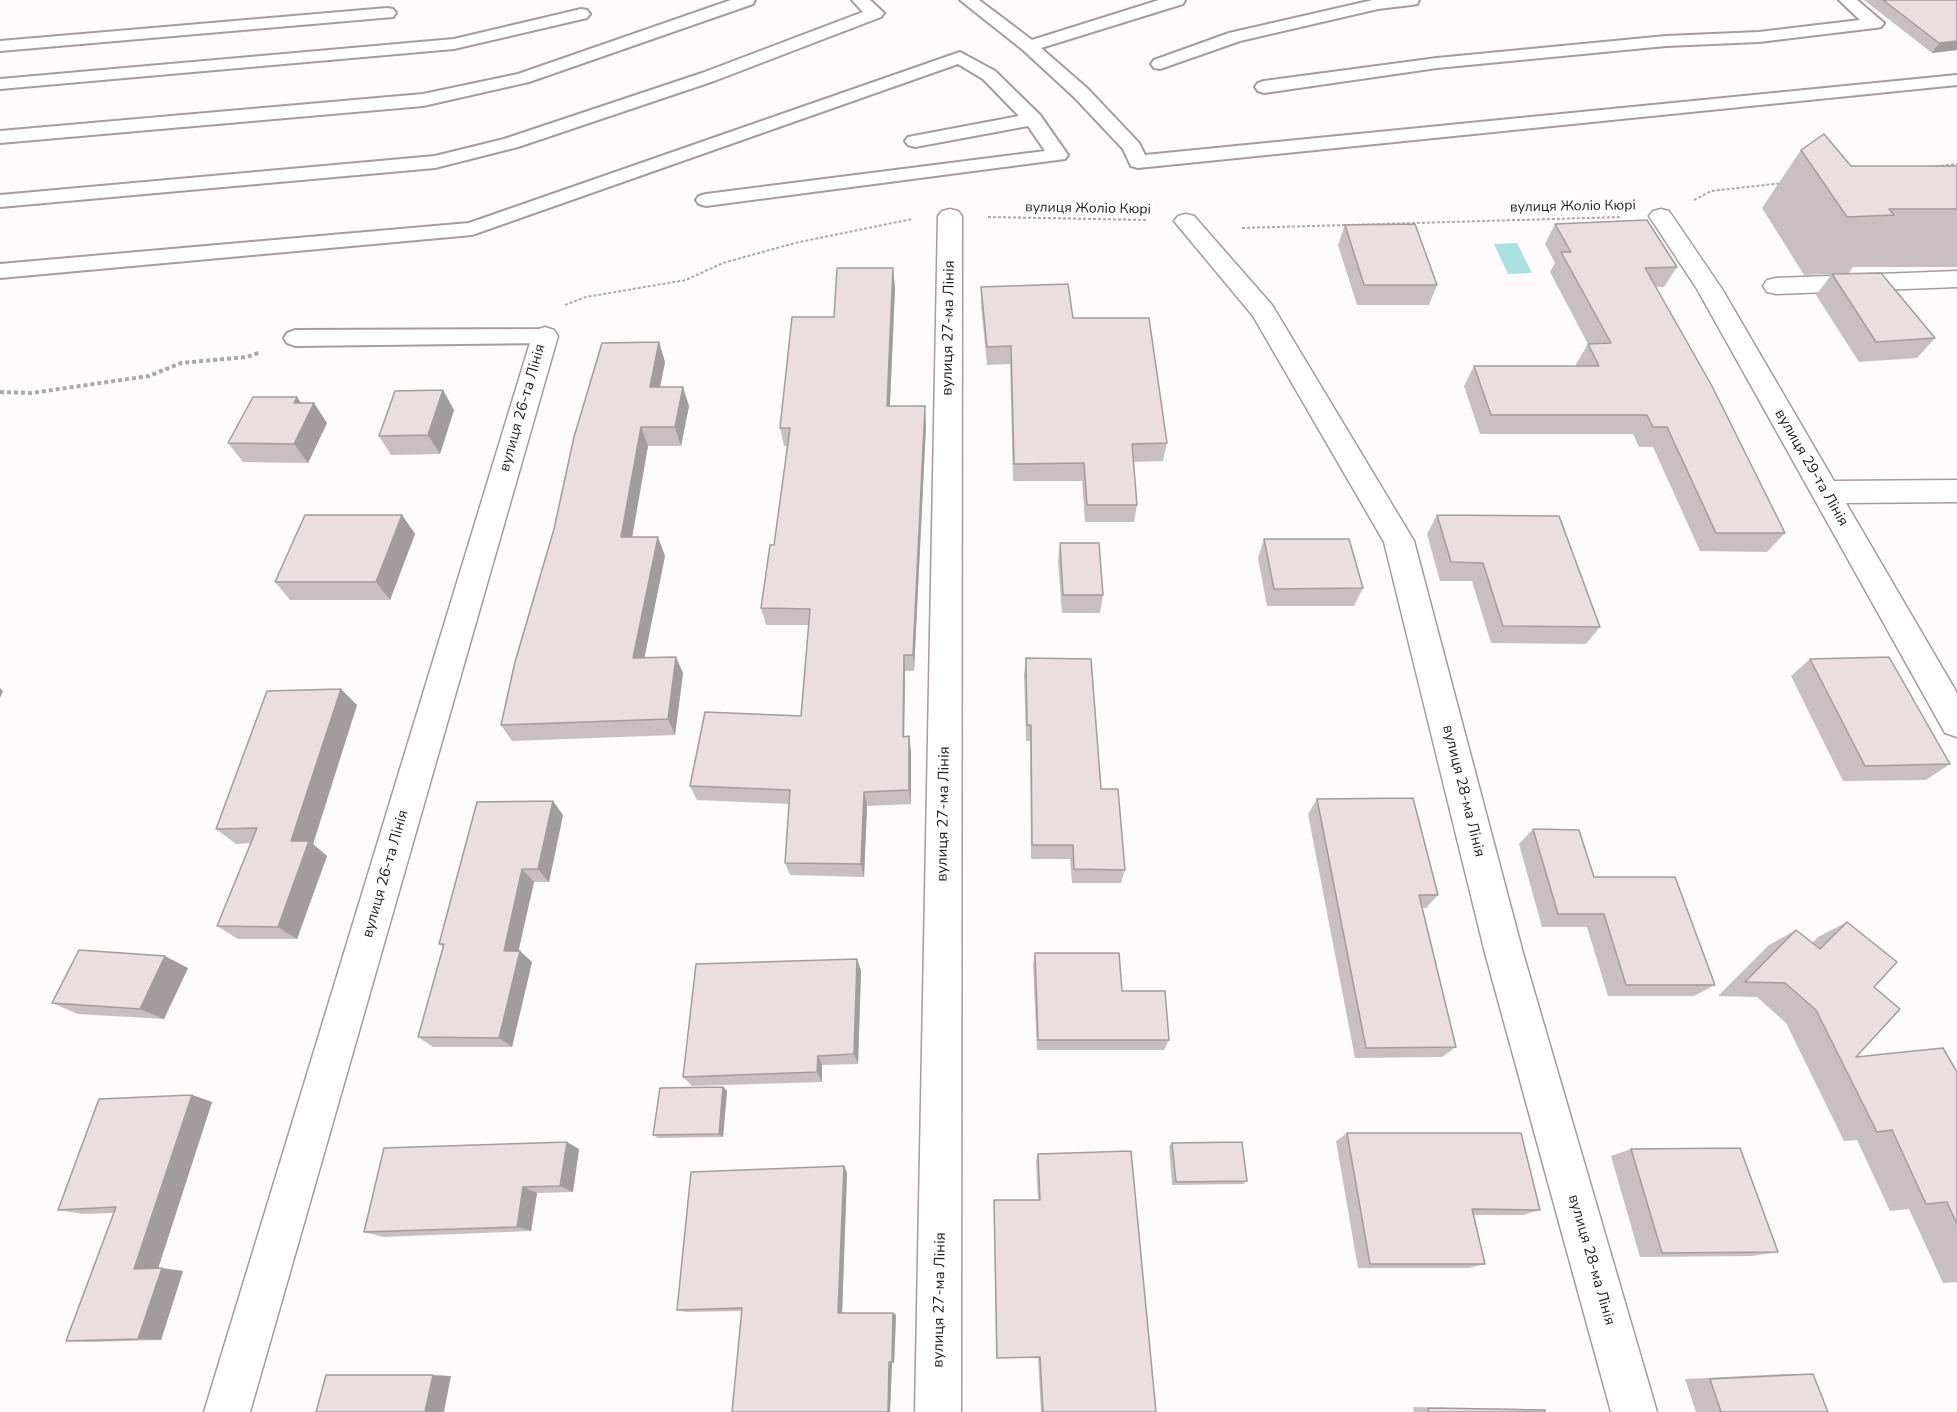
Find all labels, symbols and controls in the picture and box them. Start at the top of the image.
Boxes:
street label: вулиця Жоліо Кюрі [1510,198,1636,216]
street label: вулиця Жоліо Кюрі [1025,200,1151,218]
street label: вулиця 27-ма Лінія [939,260,959,396]
street label: вулиця 26-та Лінія [496,342,550,474]
street label: вулиця 29-та Лінія [1770,406,1852,530]
street label: вулиця 28-ма Лінія [1438,723,1488,859]
street label: вулиця 27-ма Лінія [934,746,954,882]
street label: вулиця 26-та Лінія [359,808,413,940]
street label: вулиця 28-ма Лінія [1564,1192,1618,1328]
street label: вулиця 27-ма Лінія [930,1232,950,1368]

